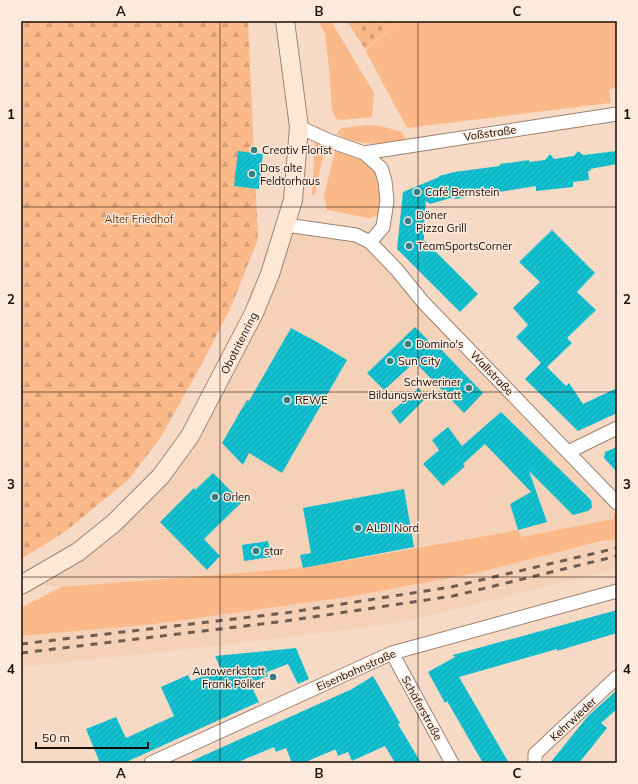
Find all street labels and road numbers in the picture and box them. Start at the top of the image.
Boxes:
street label: Voßstraße [463,122,517,144]
street label: Obotritenring [217,310,261,376]
street label: Wallstraße [467,348,517,398]
street label: Eisenbahnstraße [314,646,398,694]
street label: Schäferstraße [399,673,445,743]
street label: Kehrwieder [547,694,599,744]

